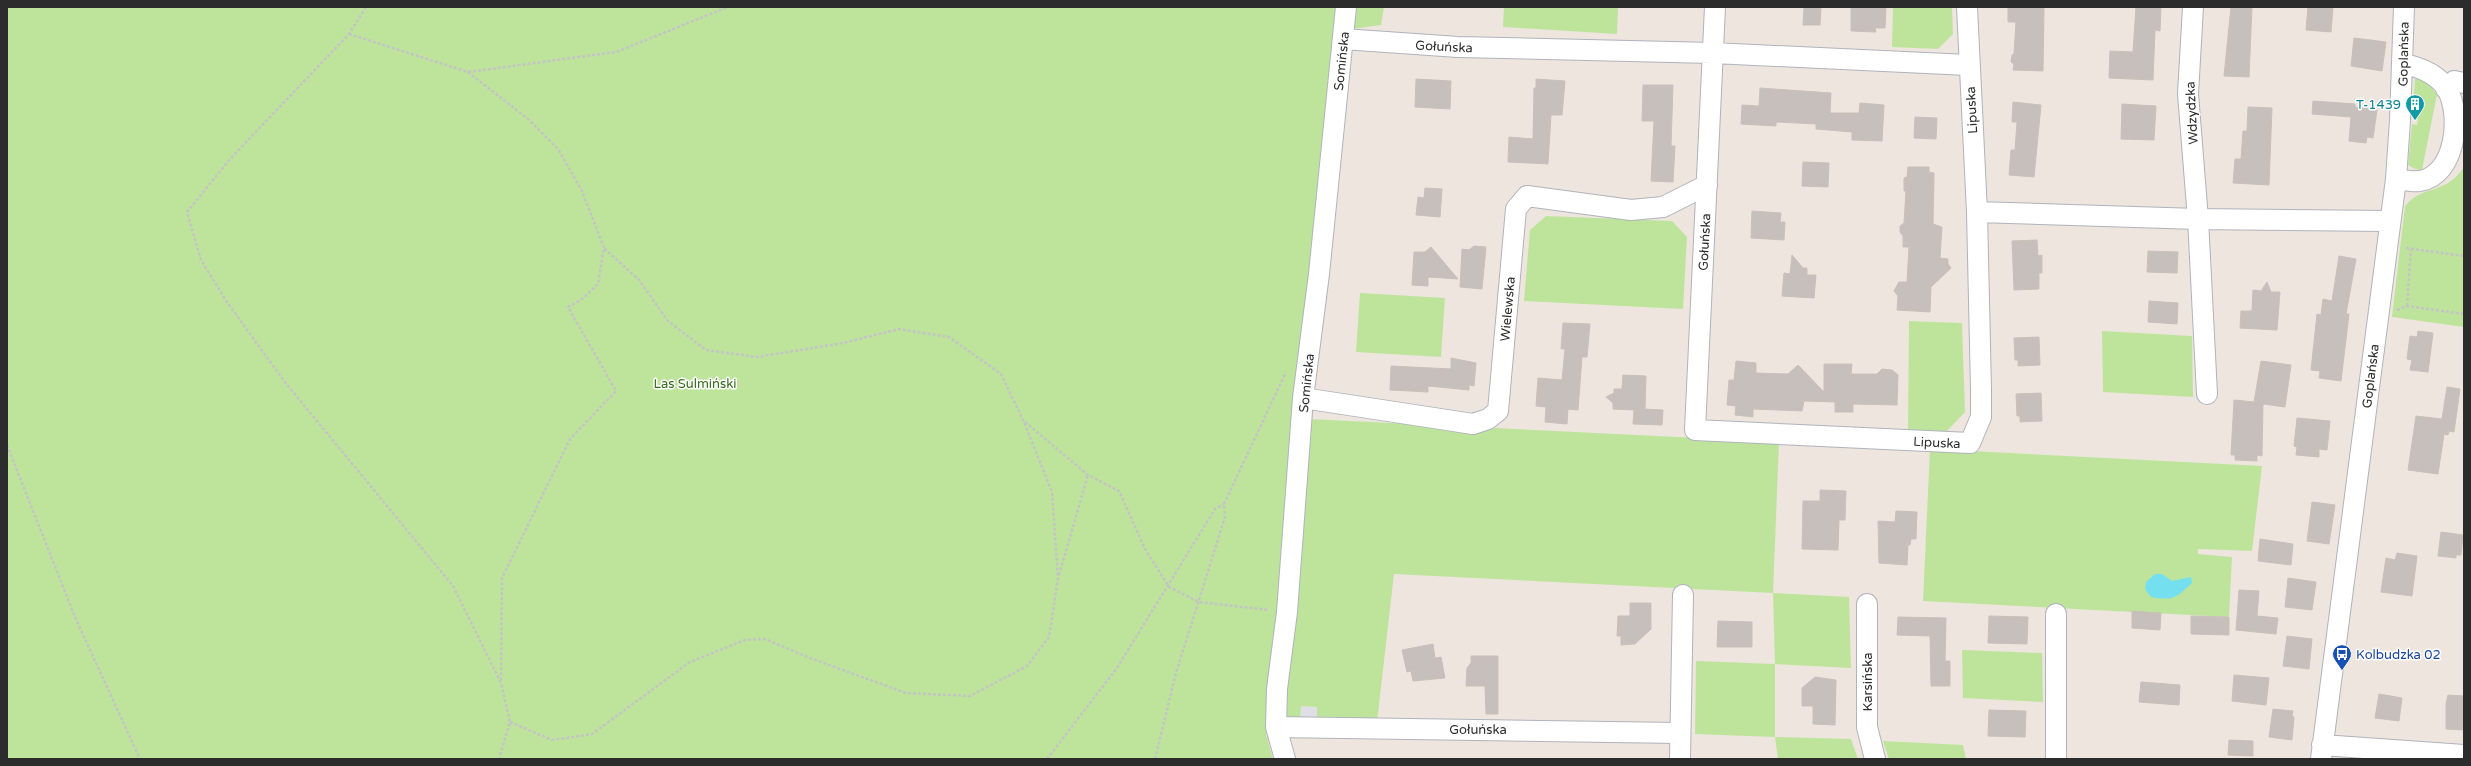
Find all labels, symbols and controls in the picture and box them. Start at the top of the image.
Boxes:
street label: Goplańska [2395,21,2413,87]
street label: Somińska [1331,31,1353,92]
street label: Gołuńska [1415,38,1473,56]
street label: Wdzydzka [2182,81,2202,145]
street label: Lipuska [1963,86,1981,134]
building icon: T-1439 [2404,93,2426,121]
place label: T-1439 [2356,97,2401,113]
street label: Gołuńska [1696,213,1714,271]
street label: Wielewska [1497,276,1519,342]
street label: Goplańska [2359,343,2383,409]
street label: Somińska [1296,353,1318,414]
park label: Las Sulmiński [653,376,737,392]
street label: Lipuska [1913,434,1961,452]
bus stop icon: Kolbudzka 02 [2331,643,2353,671]
place label: Kolbudzka 02 [2356,647,2441,663]
street label: Karsińska [1860,653,1876,711]
street label: Gołuńska [1449,722,1507,738]

